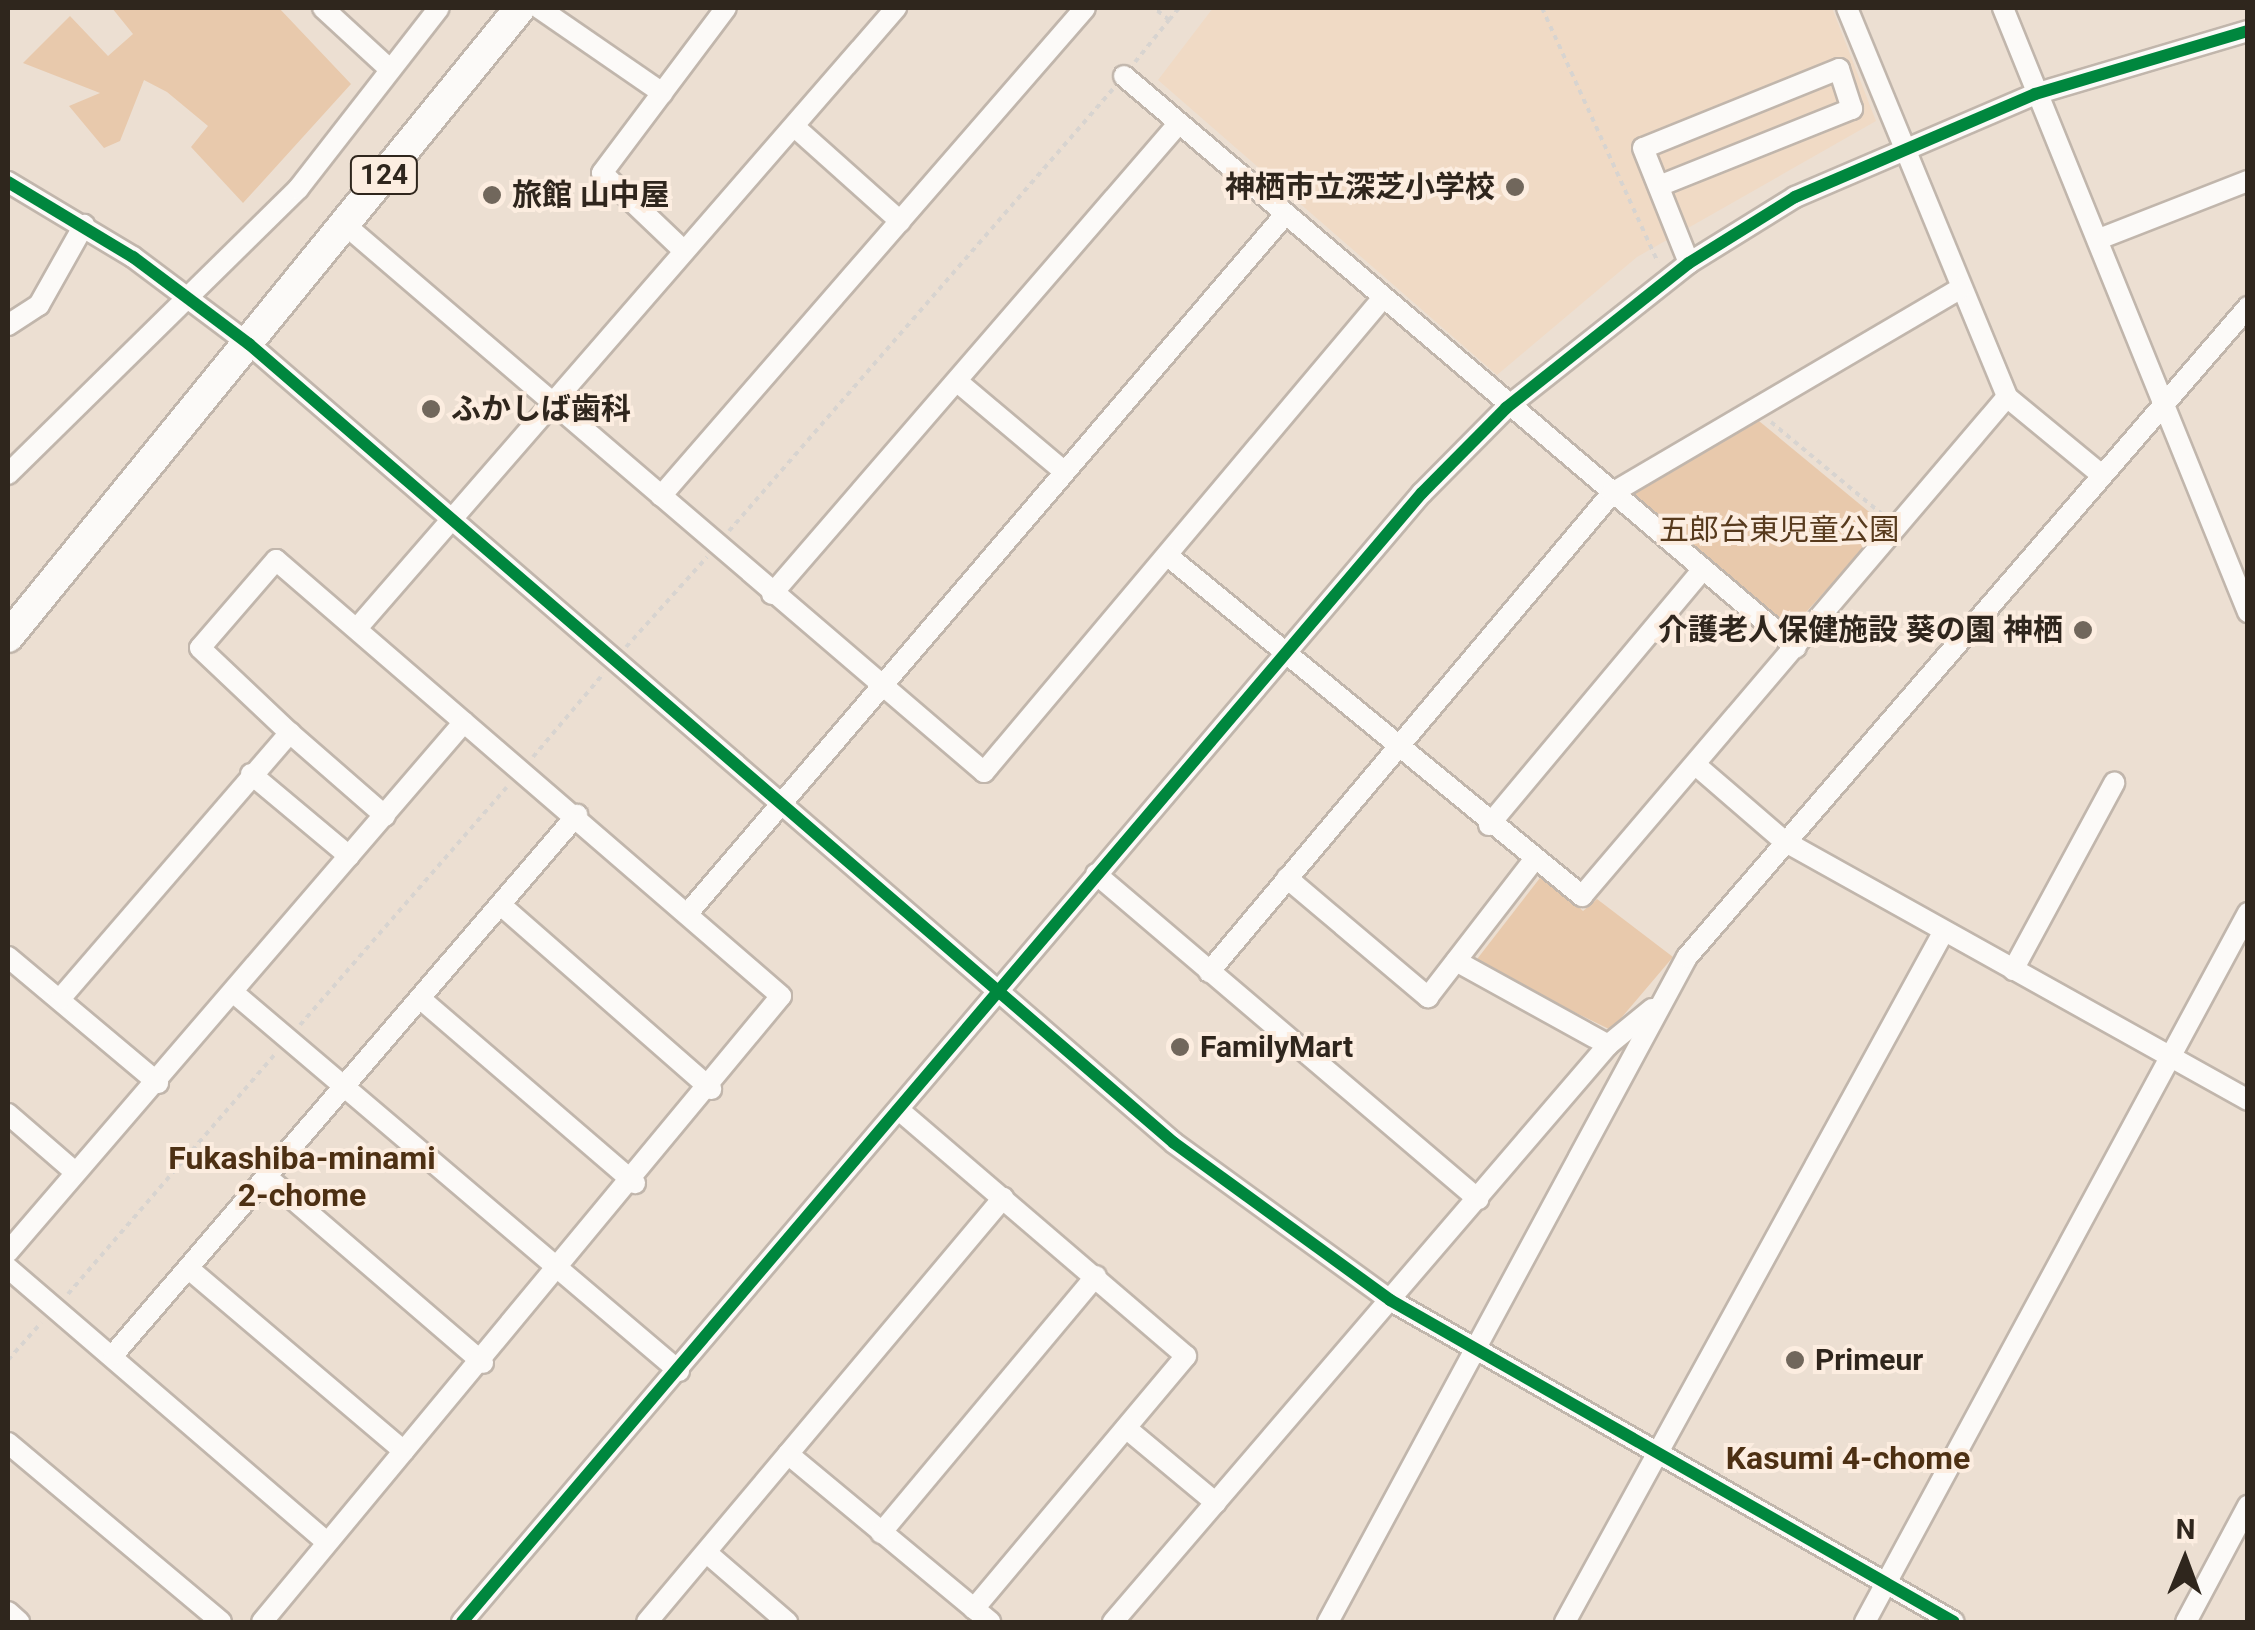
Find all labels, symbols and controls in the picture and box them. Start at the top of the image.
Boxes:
road number: 124 [349,152,419,198]
place label: 神栖市立深芝小学校 [1225,169,1495,205]
marker: 神栖市立深芝小学校 [1504,176,1526,198]
place label: 旅館 山中屋 [512,177,669,213]
marker: 旅館 山中屋 [481,184,503,206]
place label: ふかしば歯科 [451,391,631,427]
marker: ふかしば歯科 [420,398,442,420]
park label: 五郎台東児童公園 [1659,512,1899,548]
place label: 介護老人保健施設 葵の園 神栖 [1658,612,2063,648]
marker: 介護老人保健施設 葵の園 神栖 [2072,619,2094,641]
place label: FamilyMart [1200,1029,1353,1065]
marker: FamilyMart [1169,1036,1191,1058]
district label: Fukashiba-minami 2-chome [168,1140,436,1215]
place label: Primeur [1815,1342,1923,1378]
marker: Primeur [1784,1349,1806,1371]
district label: Kasumi 4-chome [1726,1439,1970,1477]
north arrow [2135,1510,2235,1610]
text: N [2175,1513,2196,1546]

